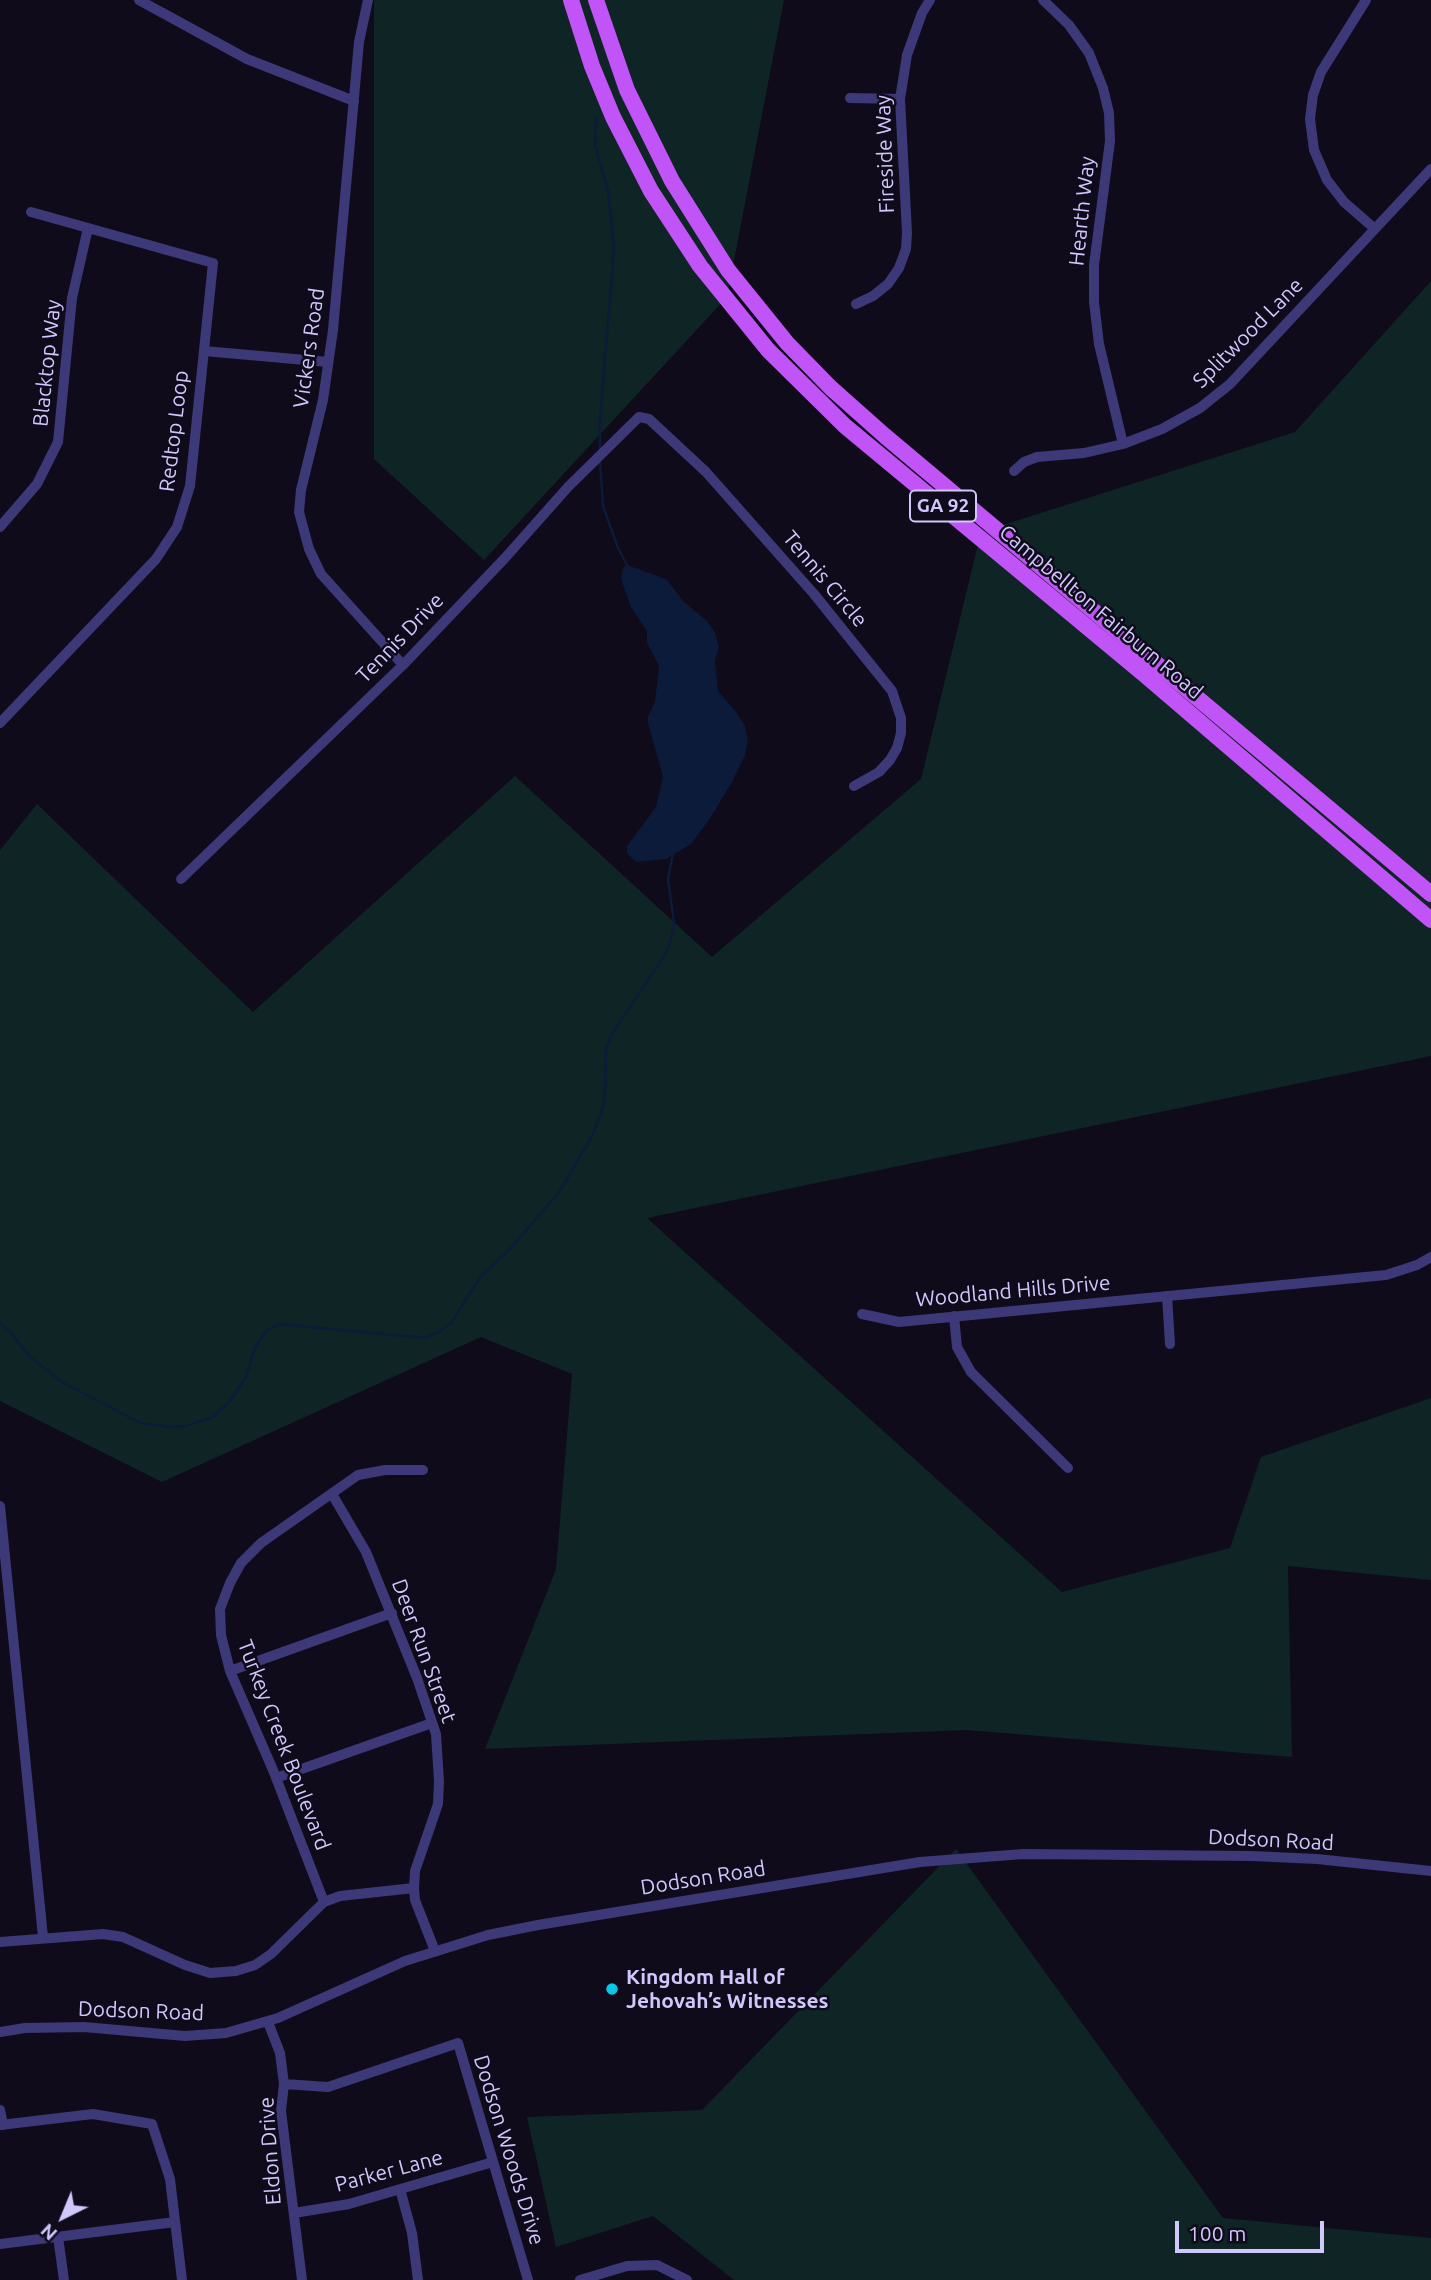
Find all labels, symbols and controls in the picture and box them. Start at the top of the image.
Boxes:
street label: Fireside Way [870,94,900,214]
street label: Hearth Way [1064,155,1100,267]
street label: Splitwood Lane [1188,273,1308,393]
street label: Vickers Road [288,286,330,410]
street label: Blacktop Way [28,298,66,428]
street label: Redtop Loop [154,369,194,493]
road number: GA 92 [910,491,976,522]
street label: Campbellton Fairburn Road [994,519,1208,705]
street label: Tennis Circle [777,526,873,632]
street label: Tennis Drive [351,588,449,688]
street label: Woodland Hills Drive [914,1270,1112,1312]
street label: Deer Run Street [386,1576,462,1726]
street label: Turkey Creek Boulevard [232,1636,336,1854]
street label: Dodson Road [1207,1824,1335,1856]
street label: Dodson Road [639,1856,767,1900]
place label: Kingdom Hall of Jehovah’s Witnesses [626,1964,829,2014]
marker: Kingdom Hall of Jehovah’s Witnesses [604,1981,620,1997]
street label: Dodson Road [78,1996,204,2026]
street label: Dodson Woods Drive [468,2052,550,2248]
street label: Eldon Drive [254,2096,286,2206]
street label: Parker Lane [332,2144,446,2198]
north arrow [28,2182,98,2252]
scale bar [1179,2206,1328,2250]
text: N [36,2219,61,2245]
text: 100 m [1188,2221,1246,2245]

